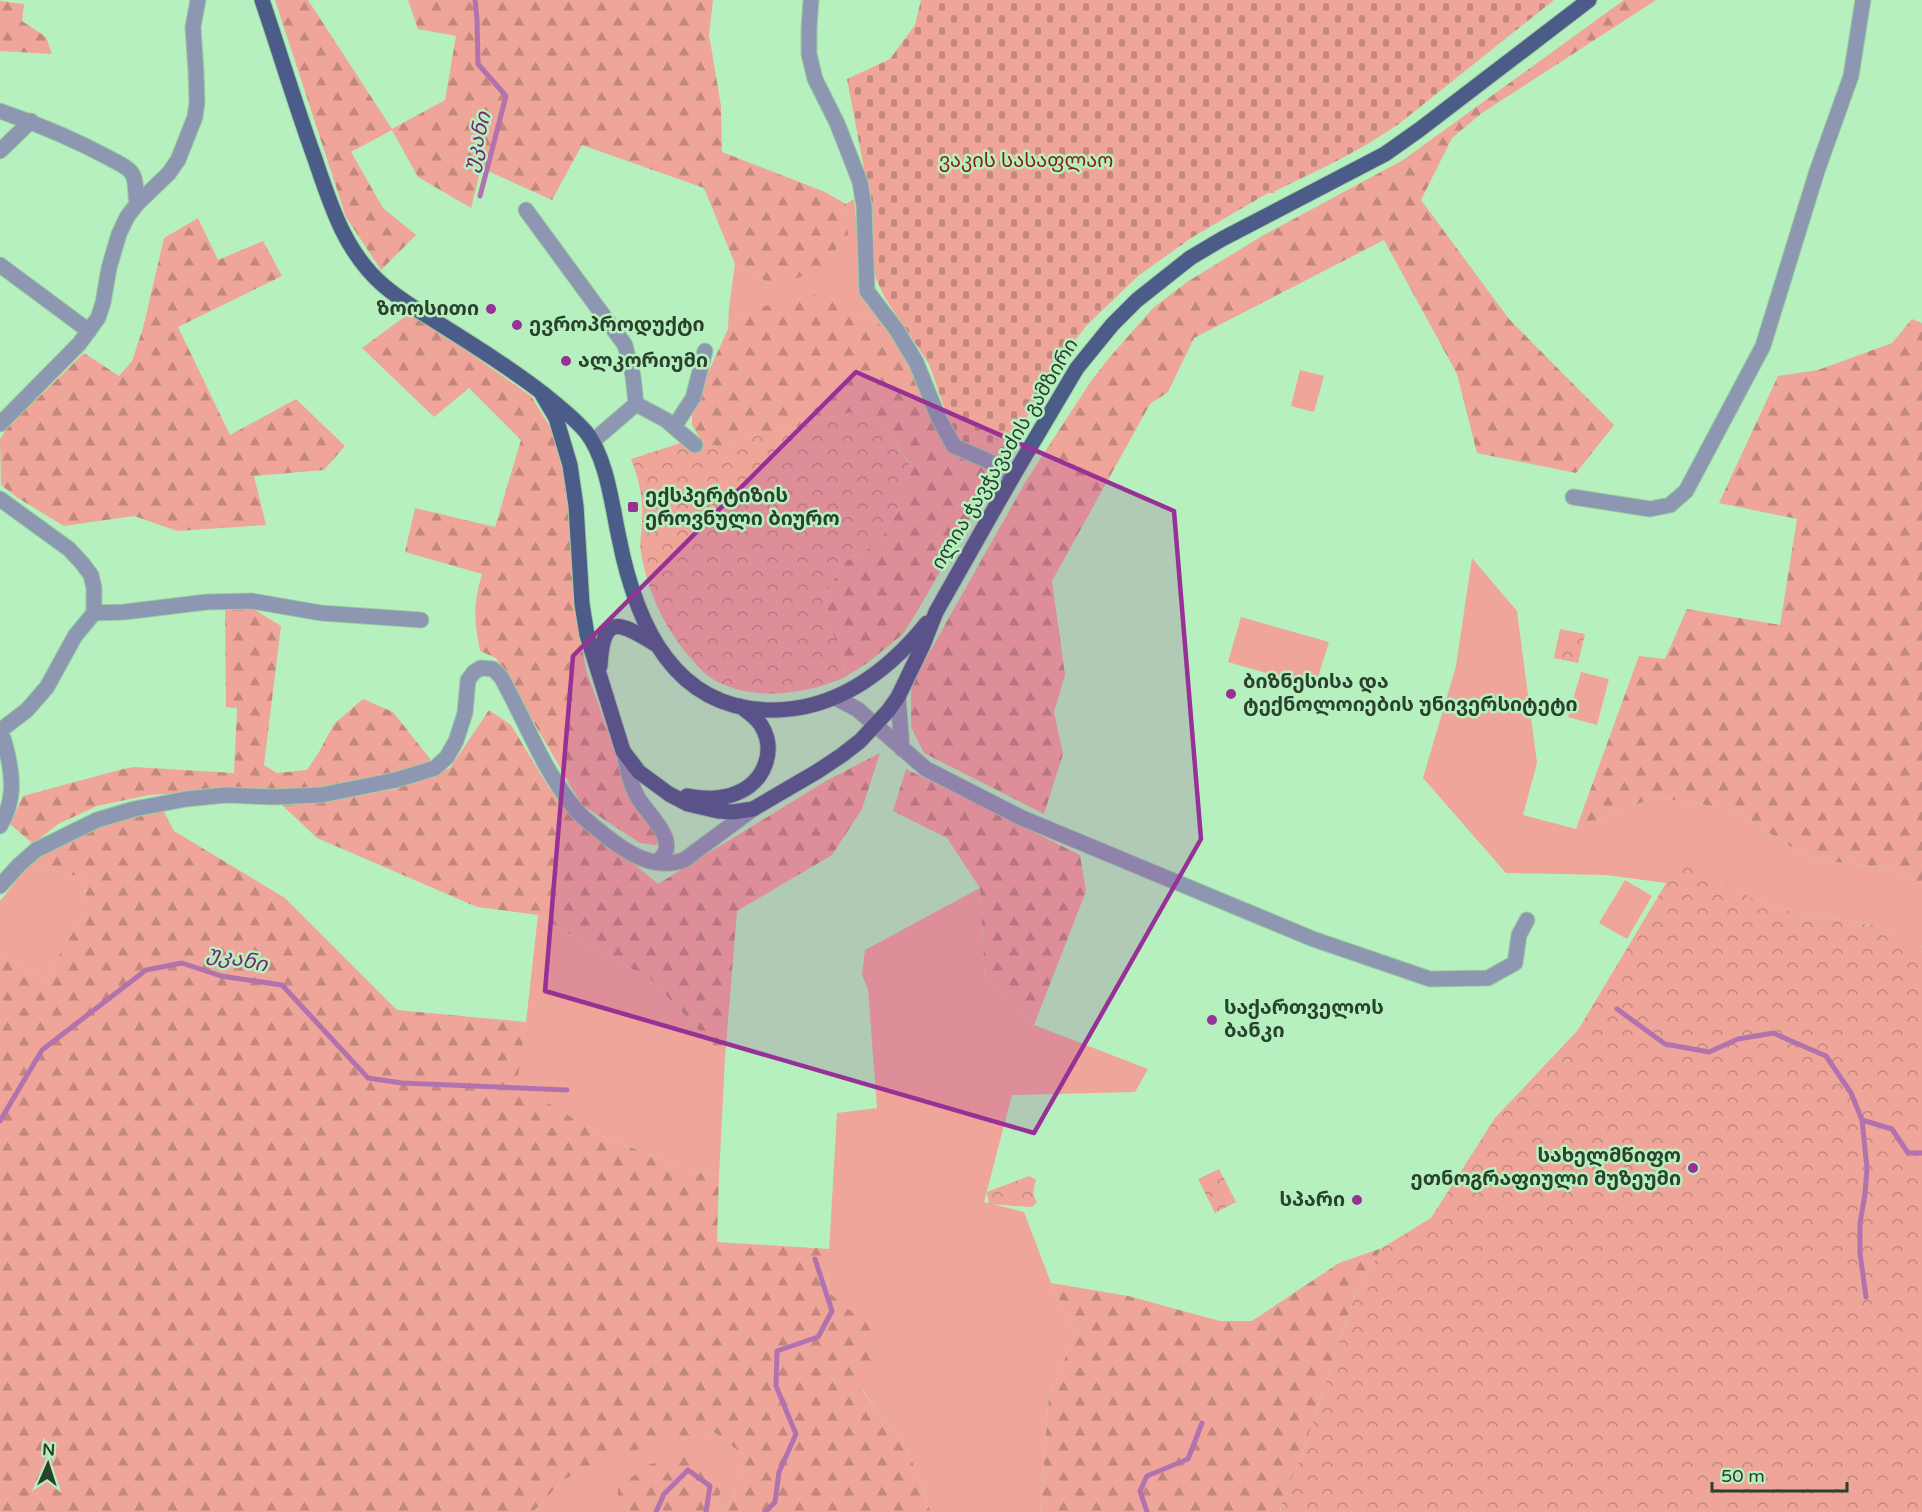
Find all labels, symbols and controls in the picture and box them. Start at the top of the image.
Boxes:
water label: უკანი [458,109,497,175]
park label: ვაკის სასაფლაო [939,149,1113,173]
place label: ზოოსითი [377,297,479,321]
marker: ზოოსითი [484,302,498,316]
place label: ევროპროდუქტი [529,313,705,337]
marker: ევროპროდუქტი [510,318,524,332]
street label: ილია ჭავჭავაძის გამზირი [926,334,1084,574]
place label: ალკორიუმი [578,349,708,373]
marker: ალკორიუმი [559,354,573,368]
place label: ექსპერტიზის ეროვნული ბიურო [645,484,840,531]
marker: ექსპერტიზის ეროვნული ბიურო [626,500,640,514]
place label: ბიზნესისა და ტექნოლოიების უნივერსიტეტი [1243,670,1578,717]
marker: ბიზნესისა და ტექნოლოიების უნივერსიტეტი [1224,687,1238,701]
water label: უკანი [205,940,270,978]
place label: საქართველოს ბანკი [1224,996,1384,1043]
marker: საქართველოს ბანკი [1205,1013,1219,1027]
place label: სახელმწიფო ეთნოგრაფიული მუზეუმი [1411,1144,1681,1191]
marker: სახელმწიფო ეთნოგრაფიული მუზეუმი [1686,1161,1700,1175]
place label: სპარი [1279,1188,1345,1212]
marker: სპარი [1350,1193,1364,1207]
north arrow [18,1434,78,1494]
text: N [42,1440,56,1460]
scale bar [1712,1455,1847,1493]
text: 50 m [1721,1465,1765,1487]

